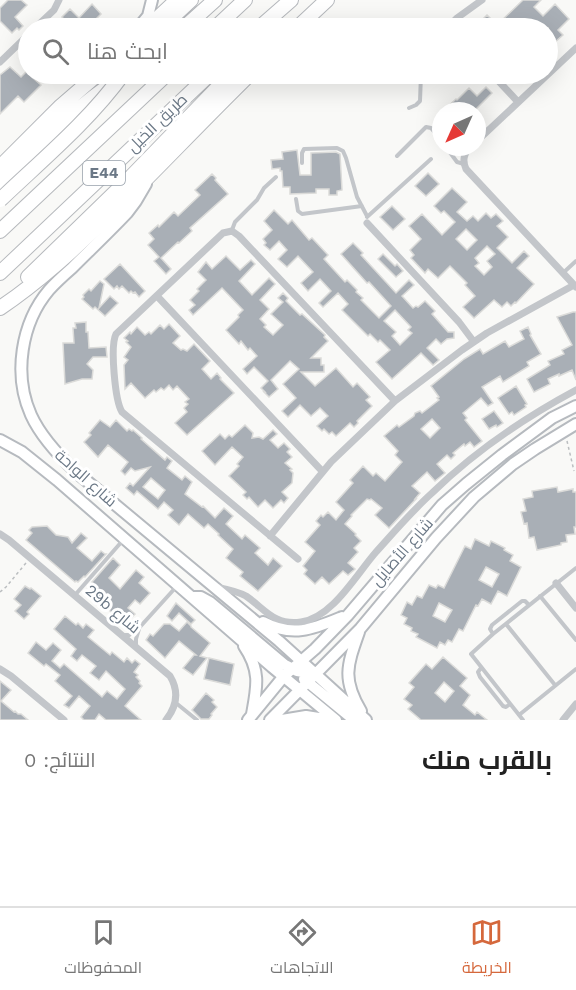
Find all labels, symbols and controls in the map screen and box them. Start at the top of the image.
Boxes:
search box [18,18,558,84]
icon: search [39,35,72,68]
text: ابحث هنا [87,39,168,64]
street label: طريق الخيل [123,90,192,157]
north arrow [432,102,486,156]
road number: E44 [83,161,125,185]
street label: شارع الواحة [50,445,121,512]
street label: شارع الأصايل [367,514,438,591]
street label: 29b شارع [80,581,144,639]
text: بالقرب منك [422,745,552,775]
text: النتائج: 0 [24,748,96,772]
tab: المحفوظات [64,916,142,982]
tab: الاتجاهات [270,916,334,982]
tab: الخريطة [462,916,512,982]

